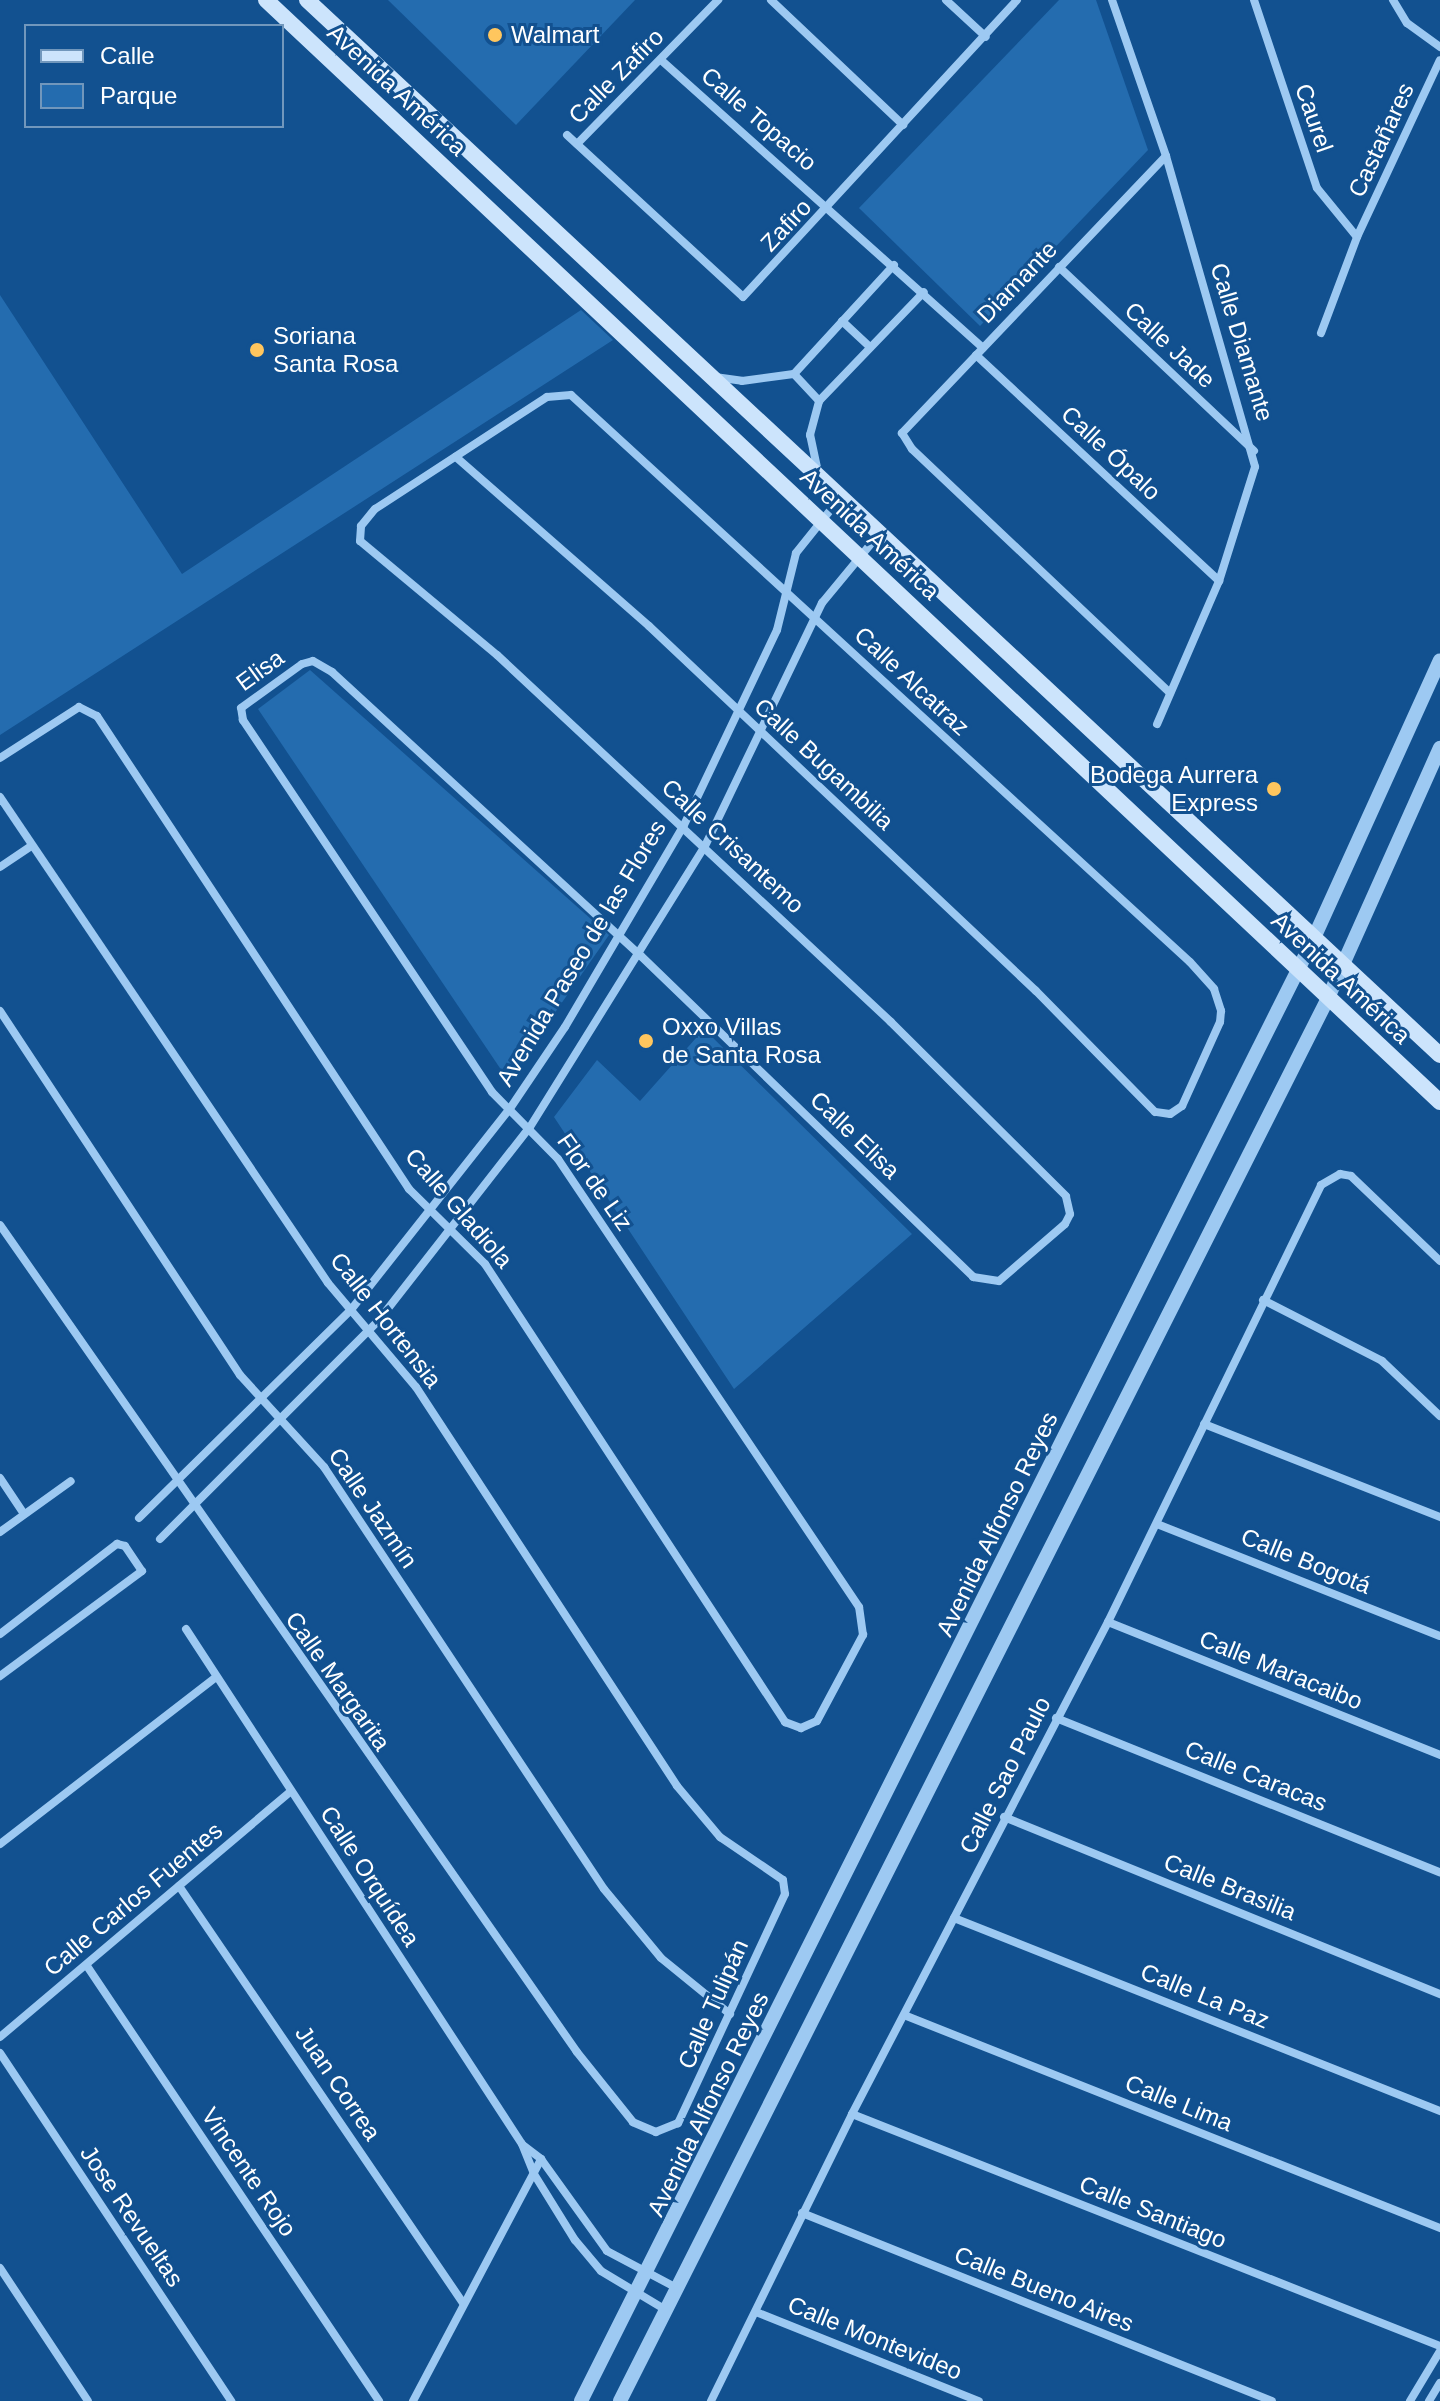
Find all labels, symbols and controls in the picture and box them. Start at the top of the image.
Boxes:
street label: Avenida América [321,18,473,162]
place label: Walmart [511,21,599,49]
street label: Calle Zafiro [562,22,670,130]
legend [24,24,284,128]
marker: Walmart [486,26,504,44]
text: Calle [100,42,155,69]
street label: Calle Topacio [695,61,823,177]
street label: Castañares [1342,78,1420,202]
street label: Caurel [1289,80,1339,156]
text: Parque [100,82,177,109]
street label: Zafiro [755,193,817,257]
street label: Diamante [971,235,1063,329]
street label: Calle Diamante [1204,259,1280,425]
street label: Calle Jade [1119,296,1221,394]
place label: Soriana Santa Rosa [273,322,398,378]
marker: Soriana Santa Rosa [248,341,266,359]
street label: Calle Ópalo [1055,400,1167,506]
street label: Avenida América [794,462,946,606]
street label: Calle Alcatraz [848,620,976,742]
street label: Elisa [230,643,290,697]
street label: Calle Bugambilia [748,692,900,836]
place label: Bodega Aurrera Express [1089,761,1258,817]
street label: Calle Crisantemo [656,773,810,919]
marker: Bodega Aurrera Express [1265,780,1283,798]
street label: Avenida Paseo de las Flores [490,815,672,1091]
street label: Avenida América [1265,906,1417,1050]
place label: Oxxo Villas de Santa Rosa [662,1013,821,1069]
marker: Oxxo Villas de Santa Rosa [637,1032,655,1050]
street label: Calle Elisa [804,1085,906,1185]
street label: Flor de Liz [551,1128,639,1236]
street label: Calle Gladiola [399,1142,519,1274]
street label: Calle Hortensia [324,1246,448,1394]
street label: Avenida Alfonso Reyes [930,1406,1064,1642]
street label: Calle Jazmín [322,1442,424,1574]
street label: Calle Bogotá [1237,1522,1375,1600]
street label: Calle Margarita [280,1606,396,1756]
street label: Calle Maracaibo [1195,1624,1367,1716]
street label: Calle Sao Paulo [953,1692,1057,1858]
street label: Calle Caracas [1181,1734,1331,1818]
street label: Calle Orquídea [314,1800,426,1952]
street label: Calle Carlos Fuentes [38,1816,228,1982]
street label: Calle Brasilia [1160,1847,1300,1927]
street label: Calle Tulipán [672,1935,754,2073]
street label: Calle La Paz [1137,1957,1273,2035]
street label: Avenida Alfonso Reyes [641,1986,775,2222]
street label: Juan Correa [289,2020,387,2146]
street label: Calle Lima [1121,2068,1237,2138]
street label: Vincente Rojo [195,2102,303,2242]
street label: Jose Revueltas [74,2140,190,2292]
street label: Calle Santiago [1075,2169,1231,2255]
street label: Calle Bueno Aires [950,2240,1138,2338]
street label: Calle Montevideo [784,2290,966,2386]

